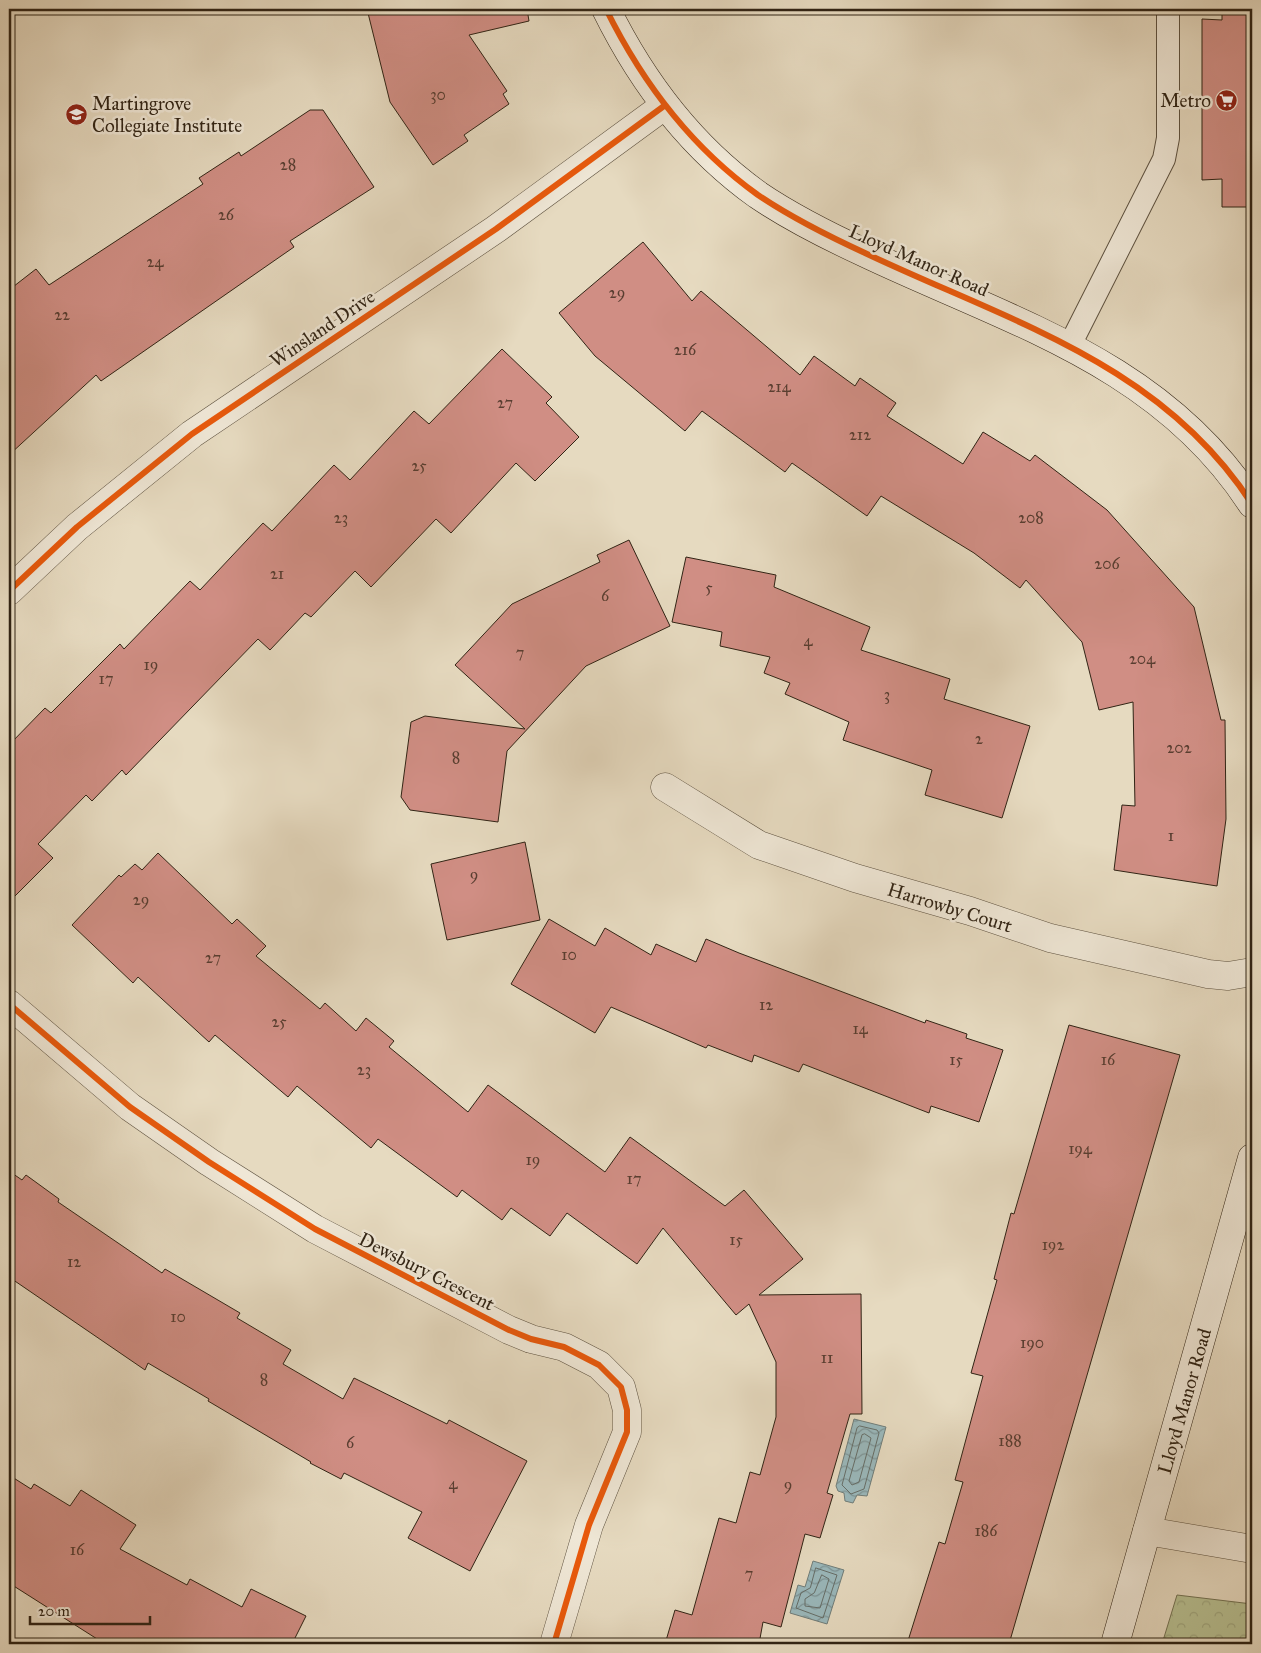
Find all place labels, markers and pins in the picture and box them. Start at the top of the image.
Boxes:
supermarket icon: Metro [1215,88,1239,112]
place label: Metro [1160,89,1211,112]
place label: Martingrove Collegiate Institute [92,92,242,138]
school or university icon: Martingrove Collegiate Institute [64,102,88,126]

